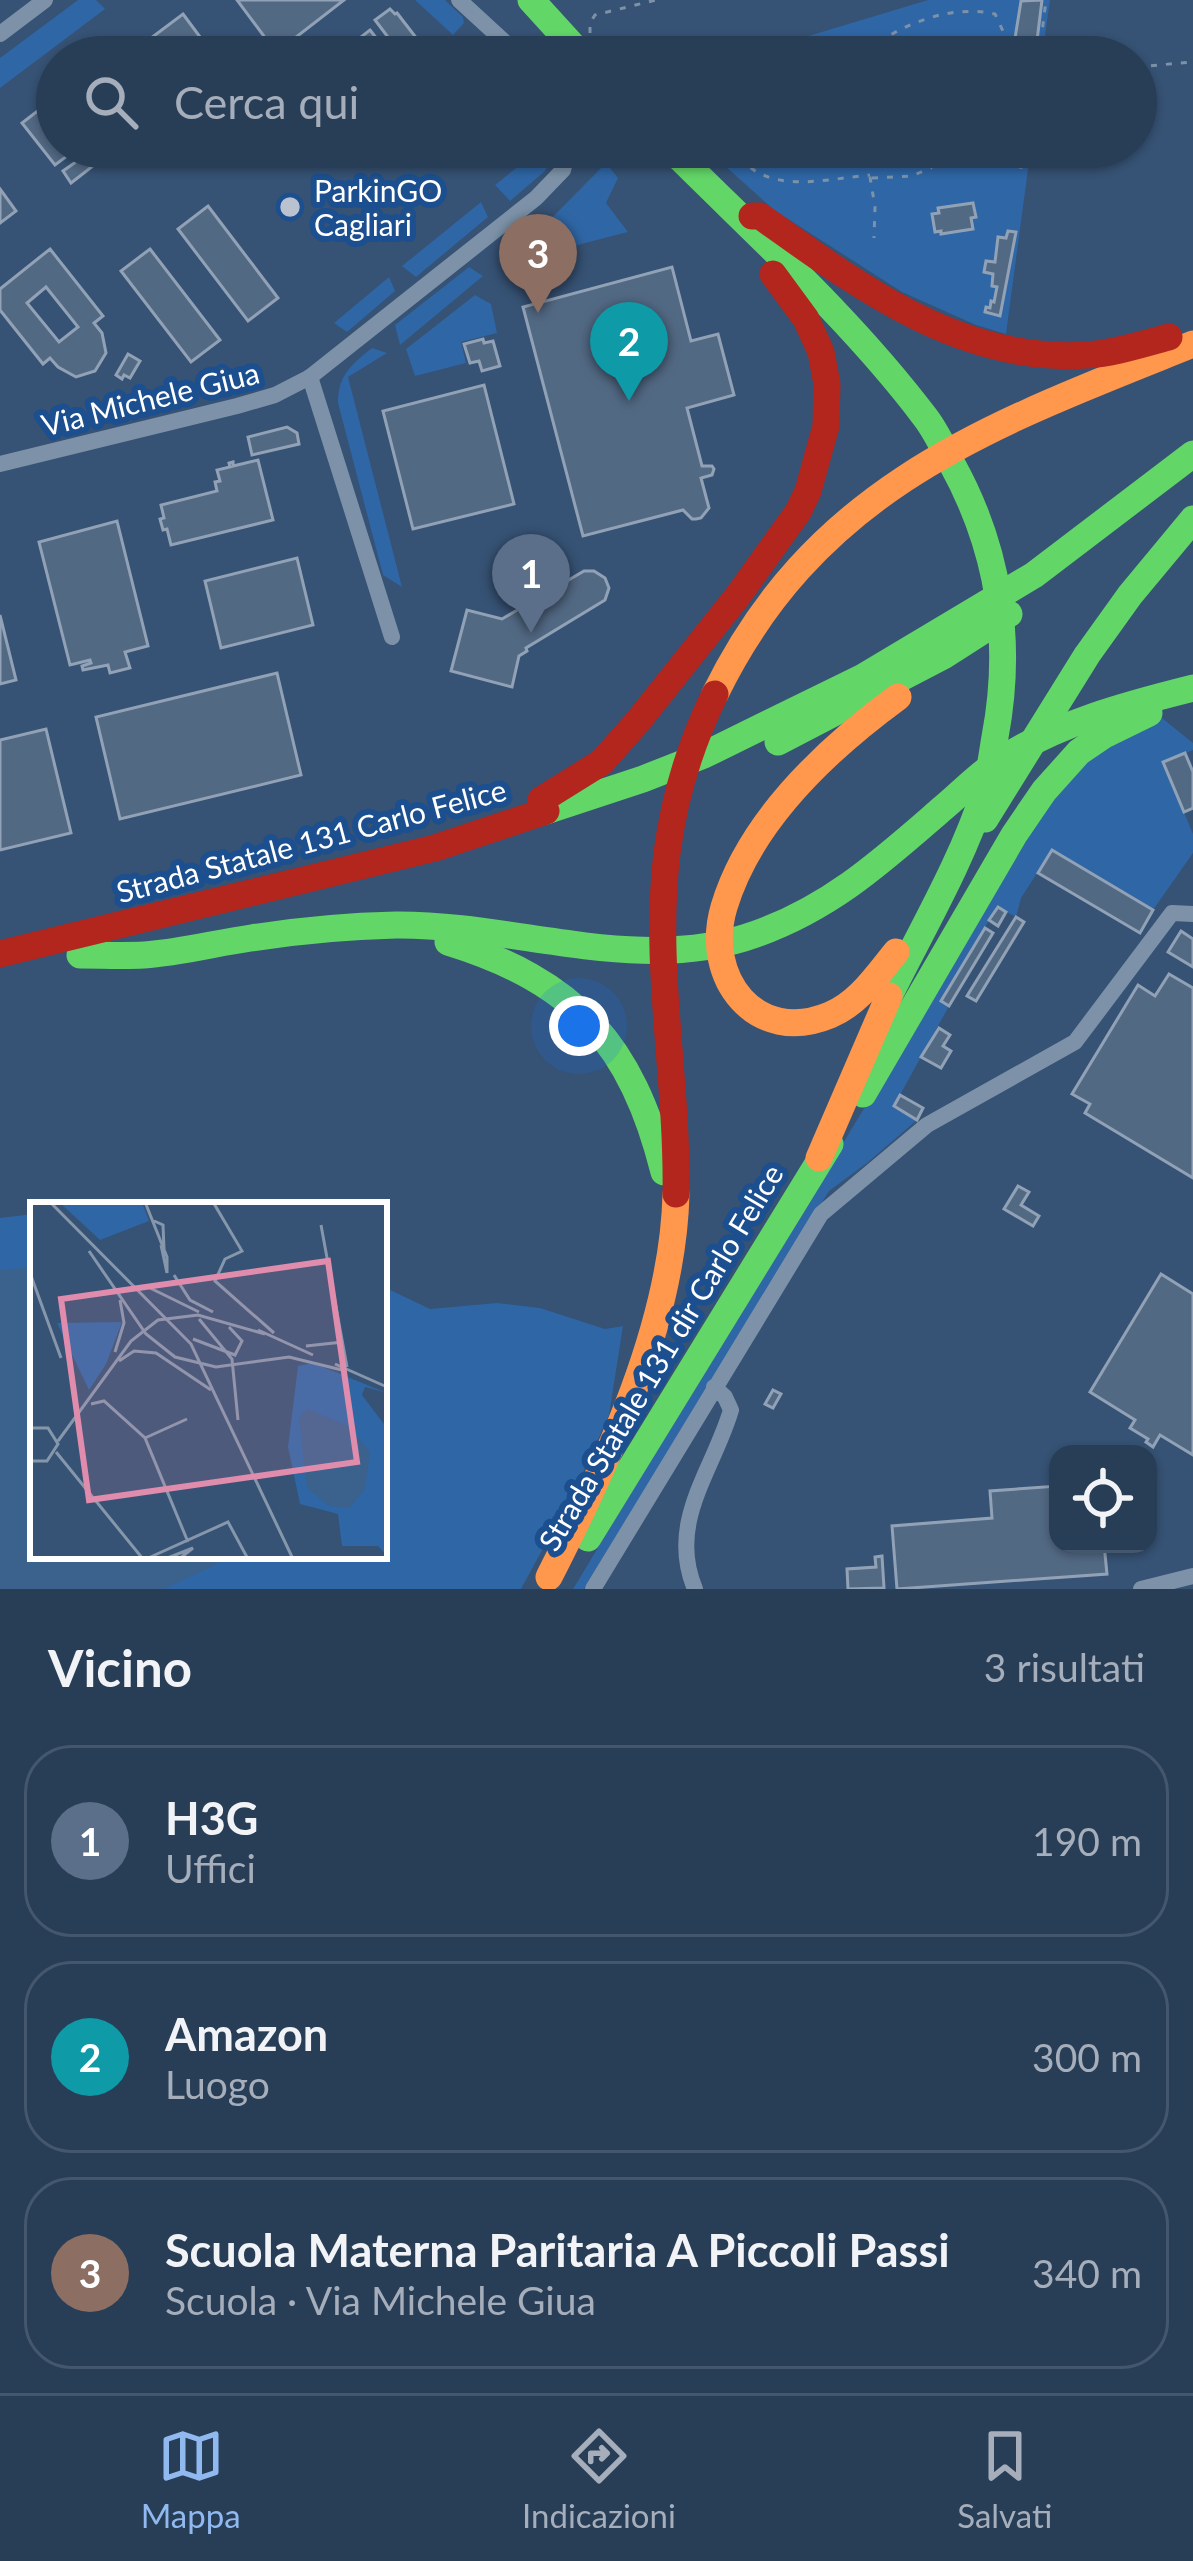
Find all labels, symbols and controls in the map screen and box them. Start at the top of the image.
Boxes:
search box [36,36,1157,168]
icon: search [78,69,144,135]
text: Cerca qui [174,75,359,129]
place label: ParkinGO Cagliari [314,172,442,242]
marker: ParkinGO Cagliari [277,194,303,220]
pin: 3 [499,214,577,313]
pin: 2 [590,302,668,401]
street label: Via Michele Giua [37,354,263,442]
pin: 1 [492,534,570,633]
street label: Strada Statale 131 Carlo Felice [112,771,510,909]
your location [549,996,609,1056]
street label: Strada Statale 131 dir Carlo Felice [530,1158,790,1556]
inset map [30,1202,387,1559]
map controls [1049,1445,1157,1553]
button: locate [1049,1445,1157,1553]
text: Vicino [48,1637,192,1698]
text: 3 risultati [984,1644,1145,1690]
text: H3G [165,1791,258,1845]
text: 1 [79,1818,101,1864]
text: 190 m [1032,1818,1142,1864]
text: Uffici [165,1845,256,1891]
text: Amazon [165,2007,328,2061]
text: 2 [79,2034,101,2080]
text: 300 m [1032,2034,1142,2080]
text: Luogo [165,2061,270,2107]
text: Scuola Materna Paritaria A Piccoli Passi [165,2223,950,2277]
text: 3 [79,2250,101,2296]
text: 340 m [1032,2250,1142,2296]
text: Scuola · Via Michele Giua [165,2277,596,2323]
tab: Mappa [141,2423,241,2535]
tab: Indicazioni [522,2423,676,2535]
tab: Salvati [957,2423,1052,2535]

